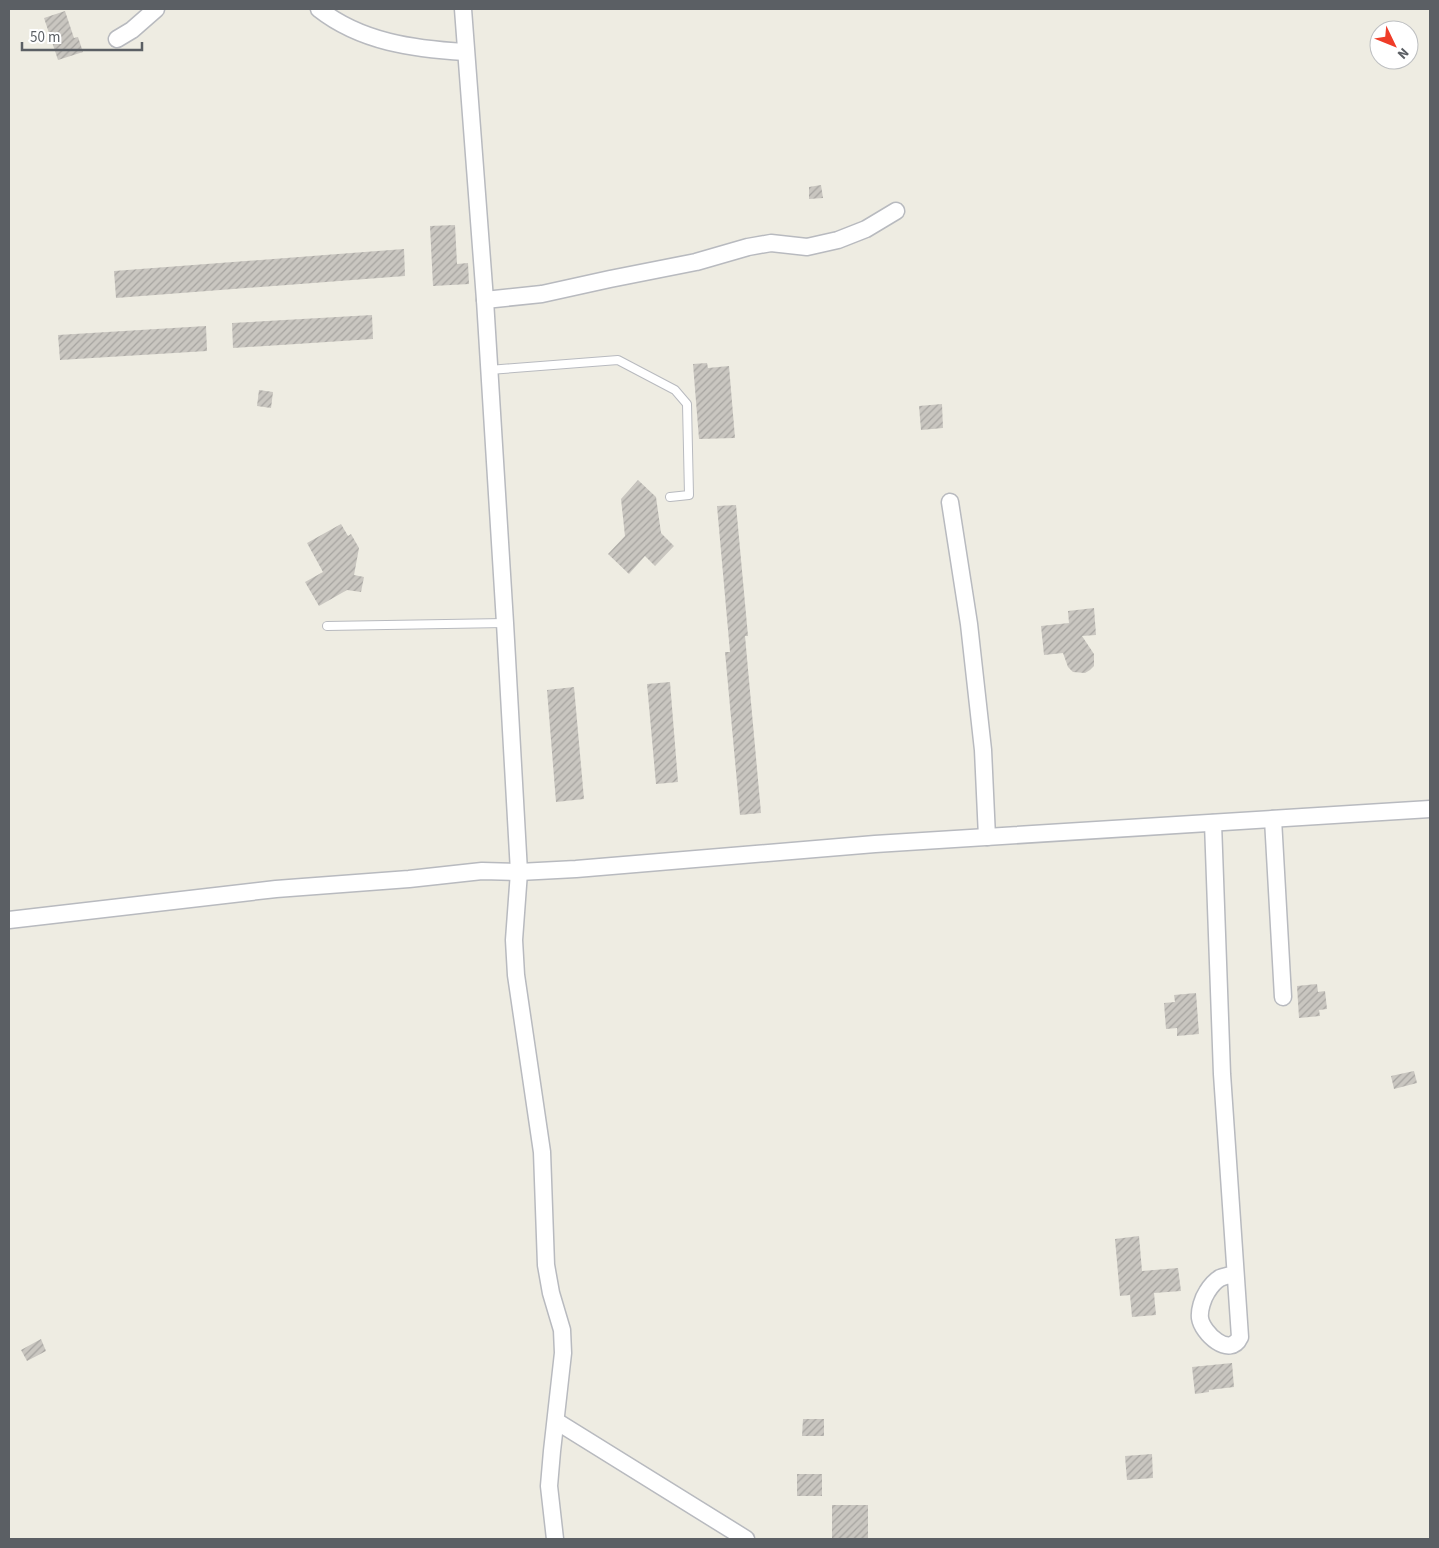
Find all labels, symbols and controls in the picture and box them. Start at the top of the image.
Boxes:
scale bar [22,20,142,52]
north arrow [1369,20,1419,70]
text: 50 m [30,27,60,48]
text: N [1392,43,1413,63]

